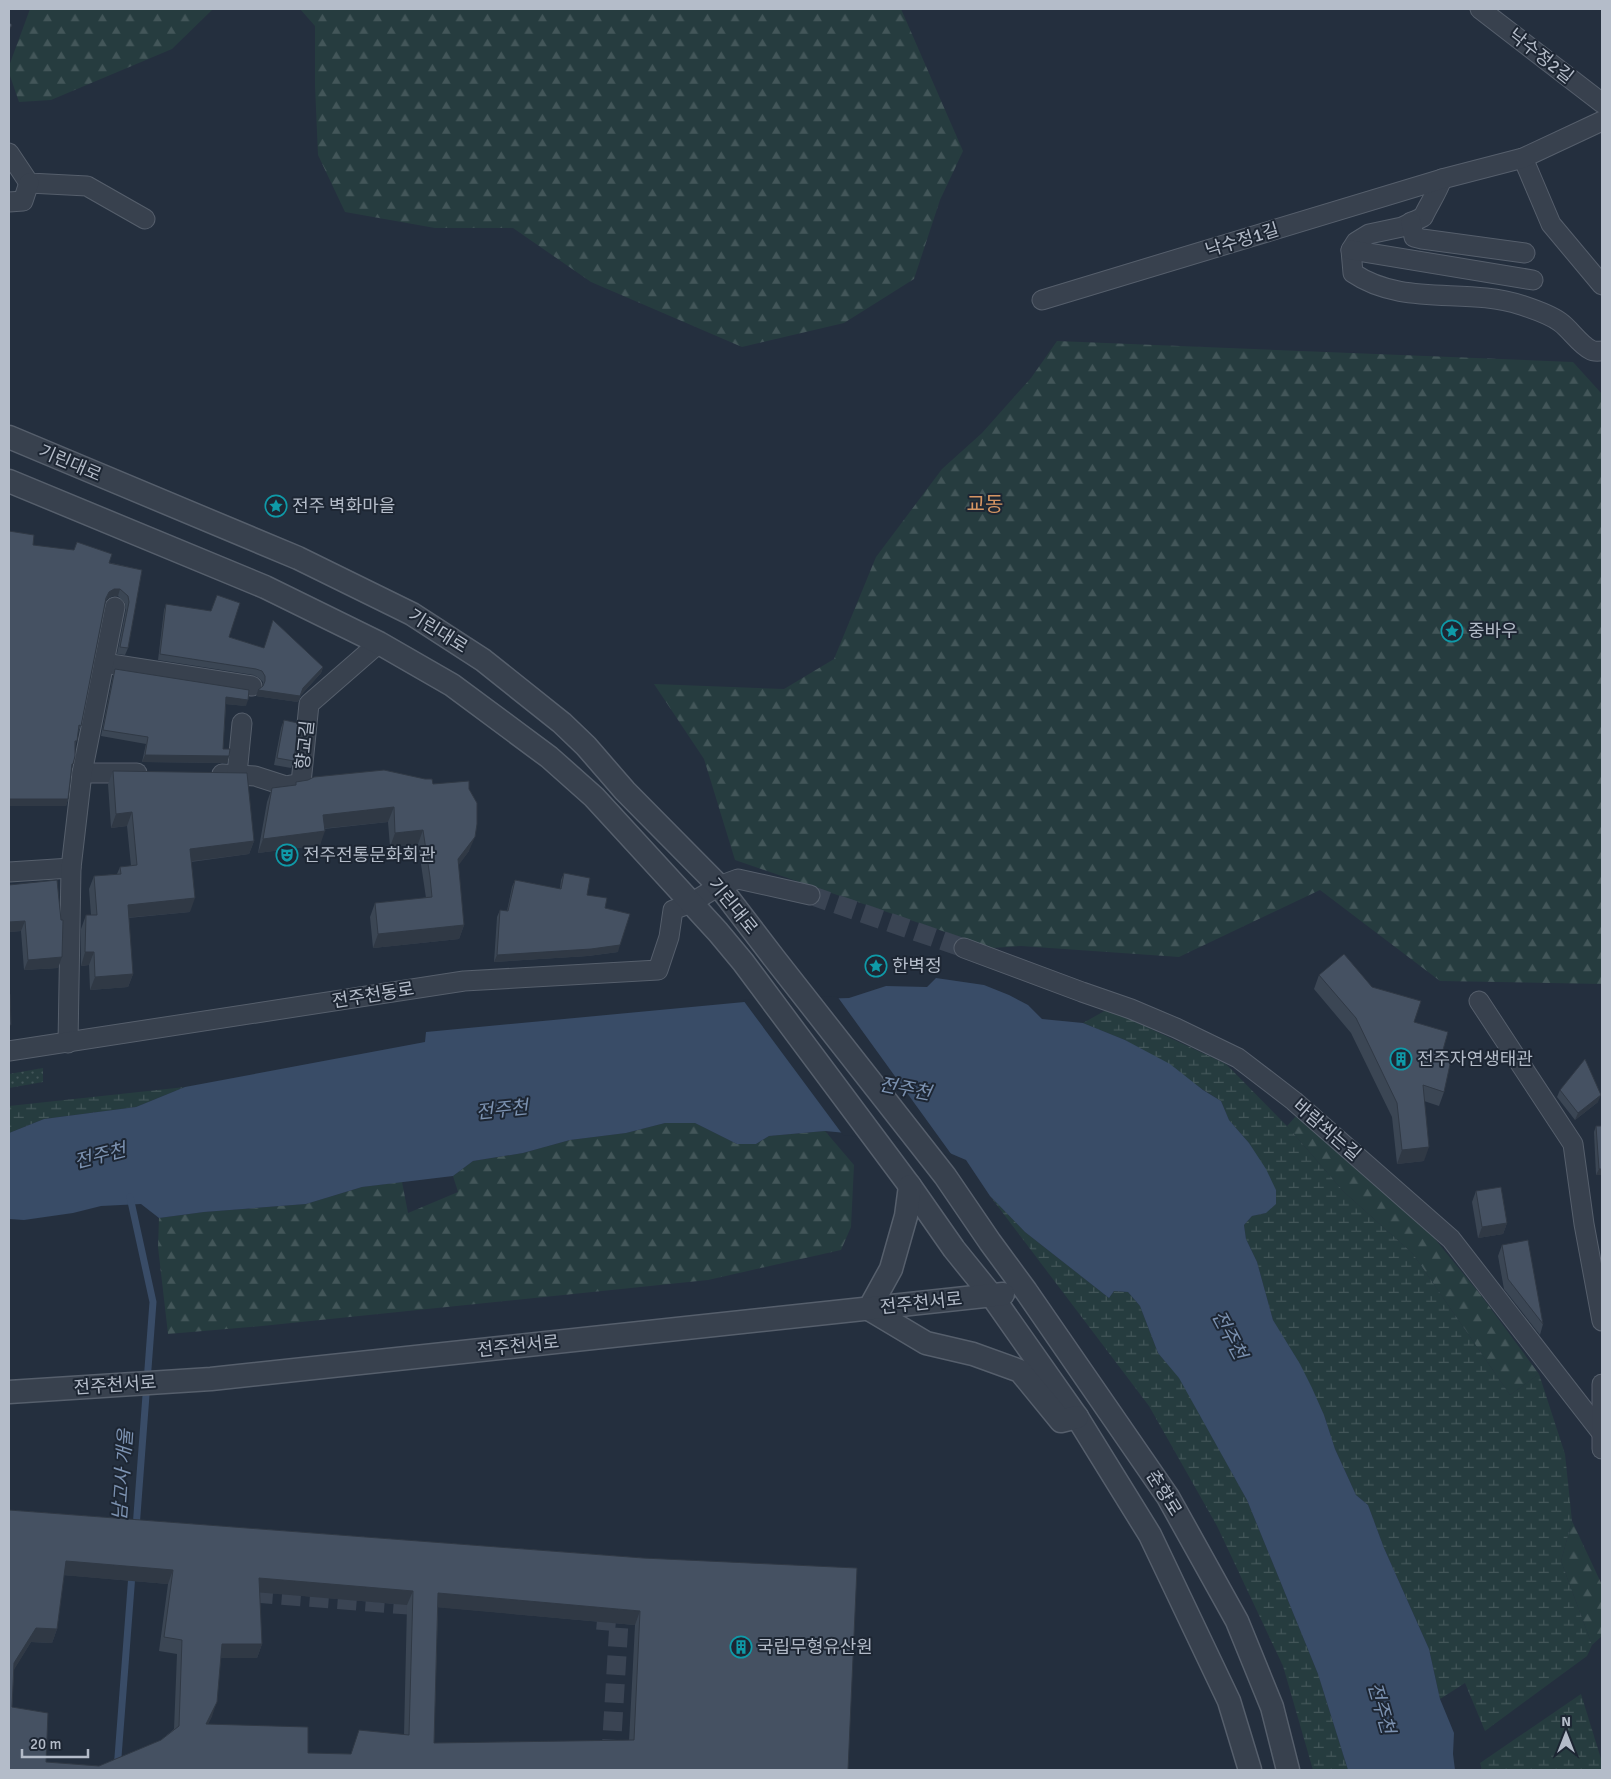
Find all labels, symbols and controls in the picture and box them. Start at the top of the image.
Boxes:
street label: 낙수정2길 [1504,24,1578,88]
street label: 낙수정1길 [1202,218,1282,262]
street label: 기린대로 [35,440,105,486]
district label: 교동 [967,492,1003,517]
place icon: 전주 벽화마을 [264,494,288,518]
place label: 전주 벽화마을 [292,495,395,517]
street label: 기린대로 [404,604,472,658]
place icon: 중바우 [1440,619,1464,643]
place label: 중바우 [1468,620,1518,642]
street label: 향교길 [291,719,319,771]
theatre icon: 전주전통문화회관 [275,843,299,867]
place label: 전주전통문화회관 [303,844,436,866]
street label: 기린대로 [704,873,762,939]
place icon: 한벽정 [864,954,888,978]
place label: 한벽정 [892,955,942,977]
street label: 전주천동로 [330,978,416,1012]
building icon: 전주자연생태관 [1389,1047,1413,1071]
place label: 전주자연생태관 [1417,1048,1533,1070]
water label: 전주천 [877,1072,935,1106]
water label: 전주천 [475,1095,531,1125]
street label: 바람쐬는길 [1289,1095,1365,1165]
water label: 전주천 [72,1138,130,1174]
street label: 전주천서로 [879,1288,963,1318]
water label: 전주천 [1206,1306,1253,1365]
street label: 전주천서로 [476,1331,560,1361]
street label: 전주천서로 [73,1371,157,1399]
water label: 남고사 개울 [108,1427,138,1522]
street label: 춘향로 [1142,1466,1186,1520]
building icon: 국립무형유산원 [729,1635,753,1659]
place label: 국립무형유산원 [757,1636,873,1658]
water label: 전주천 [1362,1679,1400,1738]
north arrow [1541,1709,1591,1759]
text: N [1561,1713,1571,1730]
scale bar [22,1726,89,1758]
text: 20 m [30,1735,61,1753]

